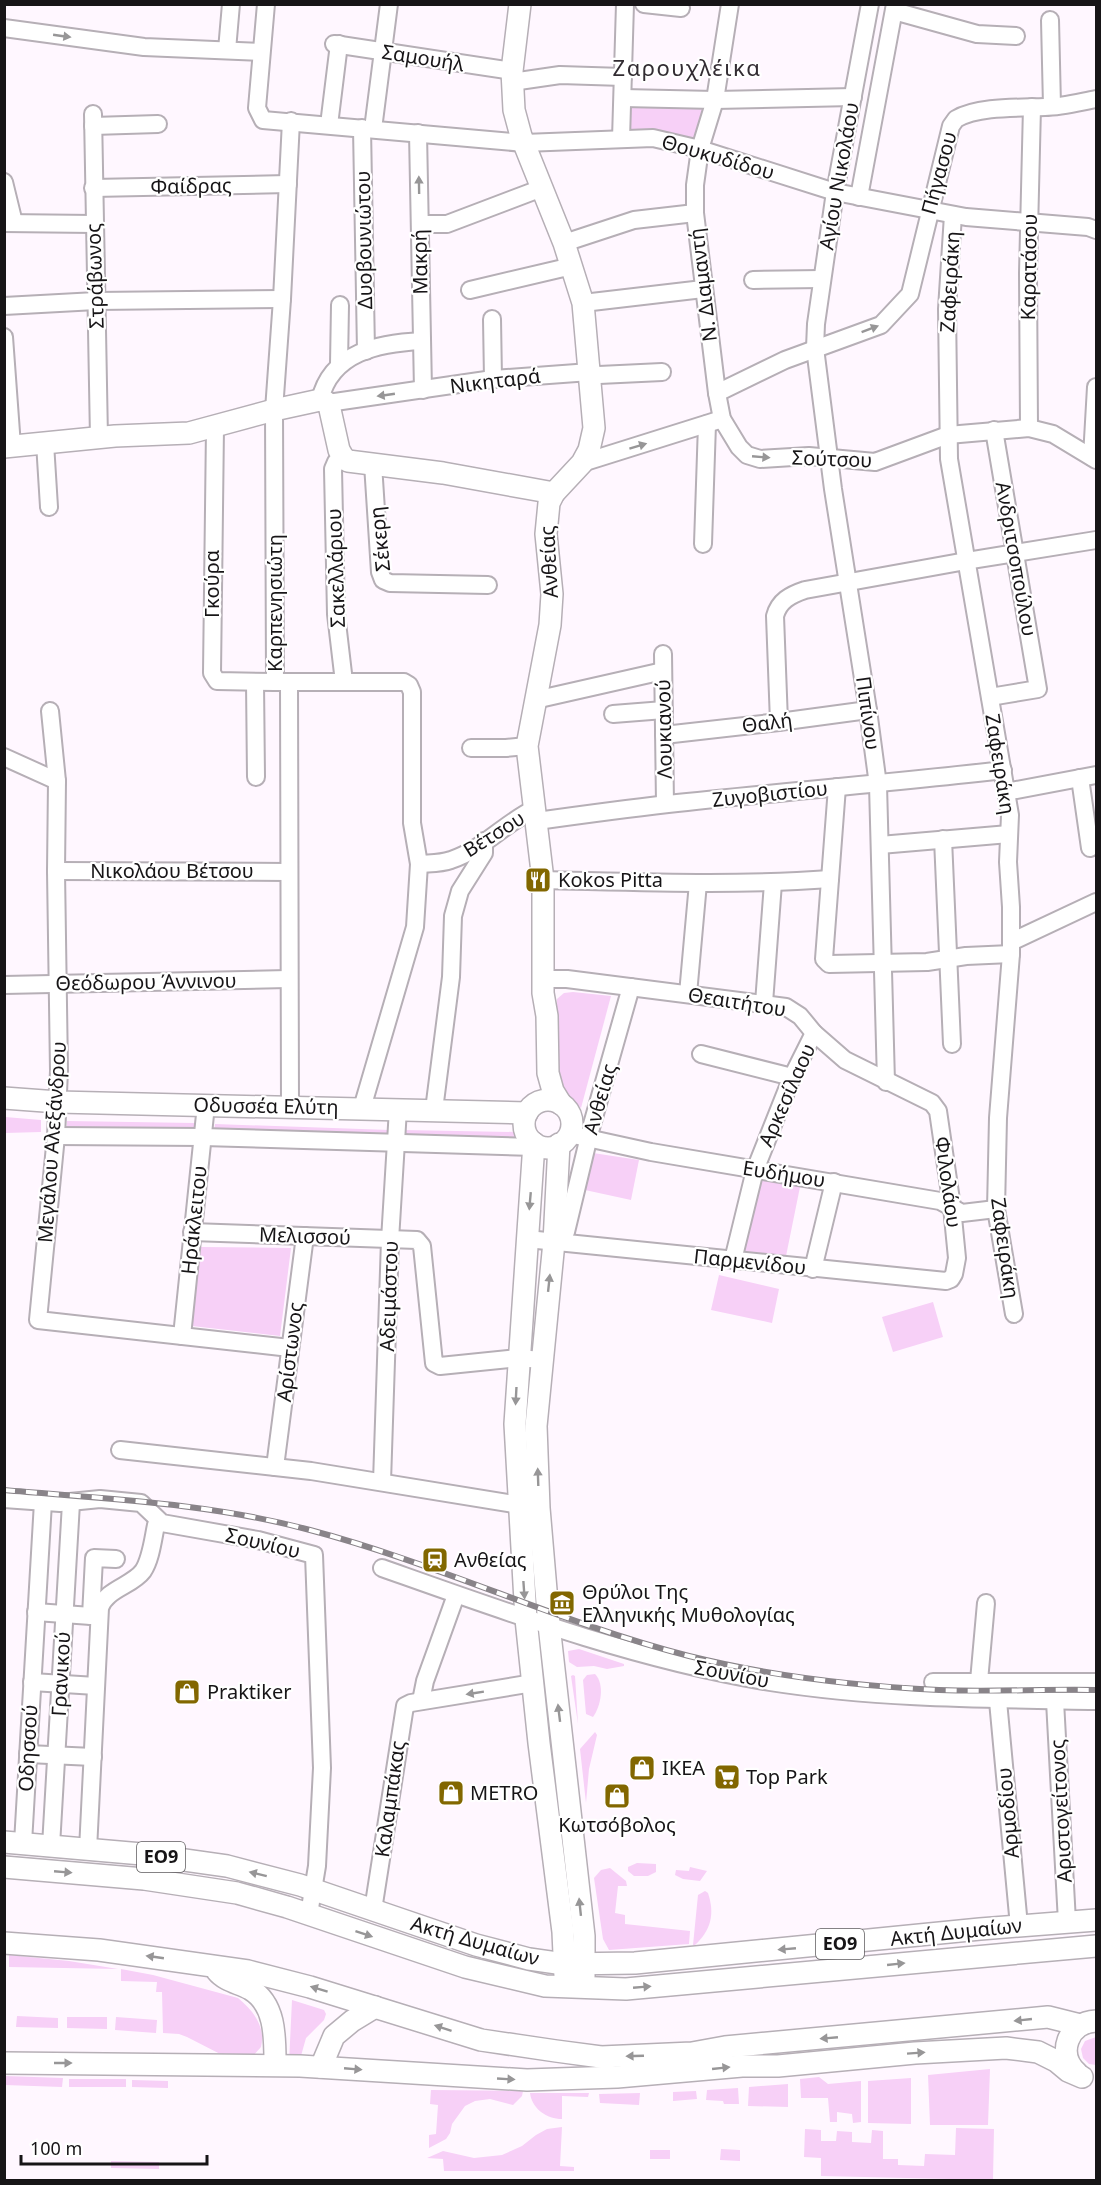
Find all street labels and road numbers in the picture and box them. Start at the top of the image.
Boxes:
street label: Σαμουήλ [380,38,467,77]
street label: Αγίου Νικολάου [812,100,865,252]
street label: Θουκυδίδου [659,128,778,186]
street label: Πήγασου [914,128,963,217]
street label: Φαίδρας [150,171,232,200]
street label: Δυοβουνιώτου [349,171,378,310]
street label: Καρατάσου [1014,213,1043,321]
street label: Στράβωνος [79,223,110,329]
street label: Ν. Διαμαντή [682,227,723,343]
street label: Μακρή [405,229,434,295]
street label: Ζαφειράκη [933,231,966,333]
street label: Νικηταρά [448,361,542,399]
street label: Σούτσου [791,444,873,473]
street label: Ανδριτσοπούλου [990,479,1043,638]
street label: Σέκερη [363,505,396,573]
street label: Σακελλάριου [320,508,351,628]
street label: Ανθείας [533,525,564,599]
street label: Καρπενησιώτη [261,534,288,672]
street label: Γκούρα [198,549,225,618]
street label: Πιπίνου [850,674,887,752]
street label: Λουκιανού [649,679,678,779]
street label: Θαλή [740,706,794,739]
street label: Ζαφειράκη [979,712,1022,816]
street label: Ζυγοβιστίου [711,774,829,813]
street label: Βέτσου [458,804,530,863]
street label: Νικολάου Βέτσου [90,857,254,884]
street label: Θεόδωρου Άννινου [55,966,237,997]
street label: Θεαιτήτου [686,980,788,1023]
street label: Αρκεσίλαου [752,1039,821,1151]
street label: Μεγάλου Αλεξάνδρου [31,1040,72,1244]
street label: Ανθείας [577,1060,623,1137]
street label: Οδυσσέα Ελύτη [193,1091,339,1120]
street label: Φιλολάου [929,1135,968,1229]
street label: Ευδήμου [741,1154,827,1193]
street label: Ηράκλειτου [174,1164,213,1276]
street label: Ζαφειράκη [985,1196,1026,1300]
street label: Μελισσού [259,1220,351,1251]
street label: Αδειμάστου [373,1240,404,1352]
street label: Παρμενίδου [692,1242,808,1281]
street label: Αρίστωνος [270,1300,309,1403]
street label: Σουνίου [223,1521,303,1564]
street label: Γρανικού [45,1631,76,1717]
street label: Σουνίου [692,1653,772,1694]
street label: Οδησσού [12,1704,43,1792]
street label: Καλαμπάκας [368,1738,411,1859]
street label: Αριστογείτονος [1043,1738,1078,1883]
street label: Αρμοδίου [990,1766,1025,1860]
road number: ΕΟ9 [137,1842,185,1872]
street label: Ακτή Δυμαίων [408,1909,542,1972]
street label: Ακτή Δυμαίων [889,1911,1023,1952]
road number: ΕΟ9 [816,1929,864,1959]

